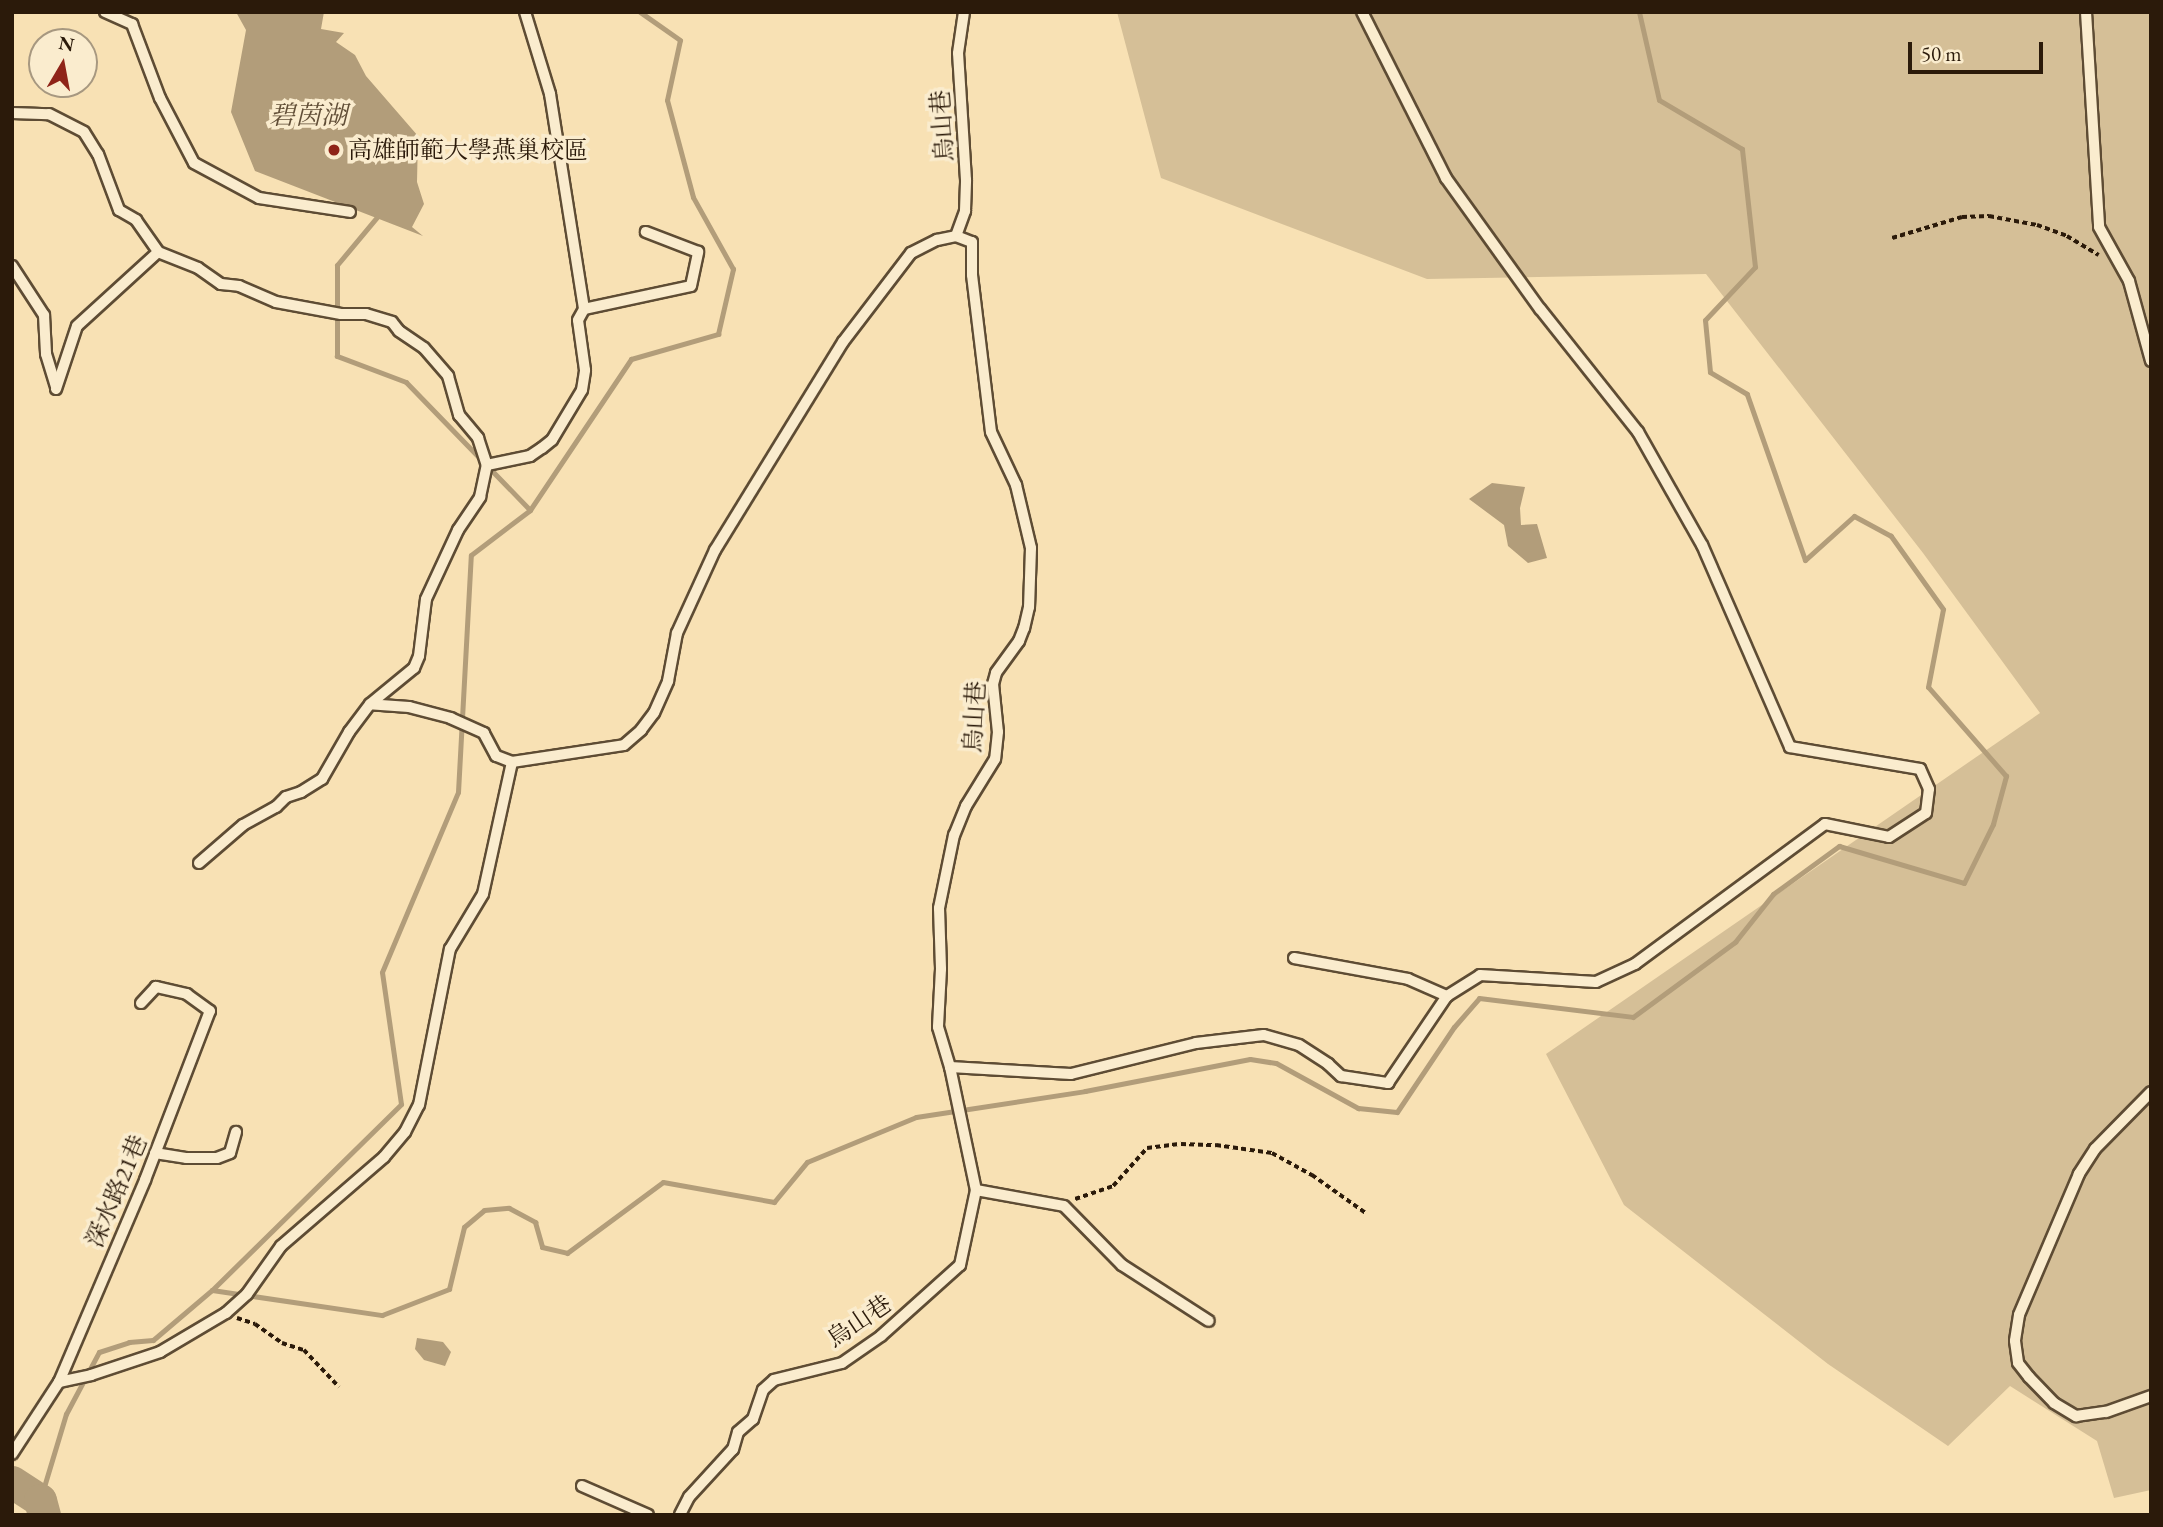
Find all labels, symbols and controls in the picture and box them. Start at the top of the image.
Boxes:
north arrow [28,28,98,98]
scale bar [1911,28,2046,72]
text: N [57,30,76,57]
text: 50 m [1921,40,1962,67]
street label: 烏山巷 [925,89,959,163]
water label: 碧茵湖 [269,100,347,132]
place label: 高雄師範大學燕巢校區 [348,136,588,164]
marker: 高雄師範大學燕巢校區 [326,142,342,158]
street label: 烏山巷 [958,680,990,754]
street label: 深水路21巷 [79,1131,153,1251]
street label: 烏山巷 [821,1289,897,1353]

